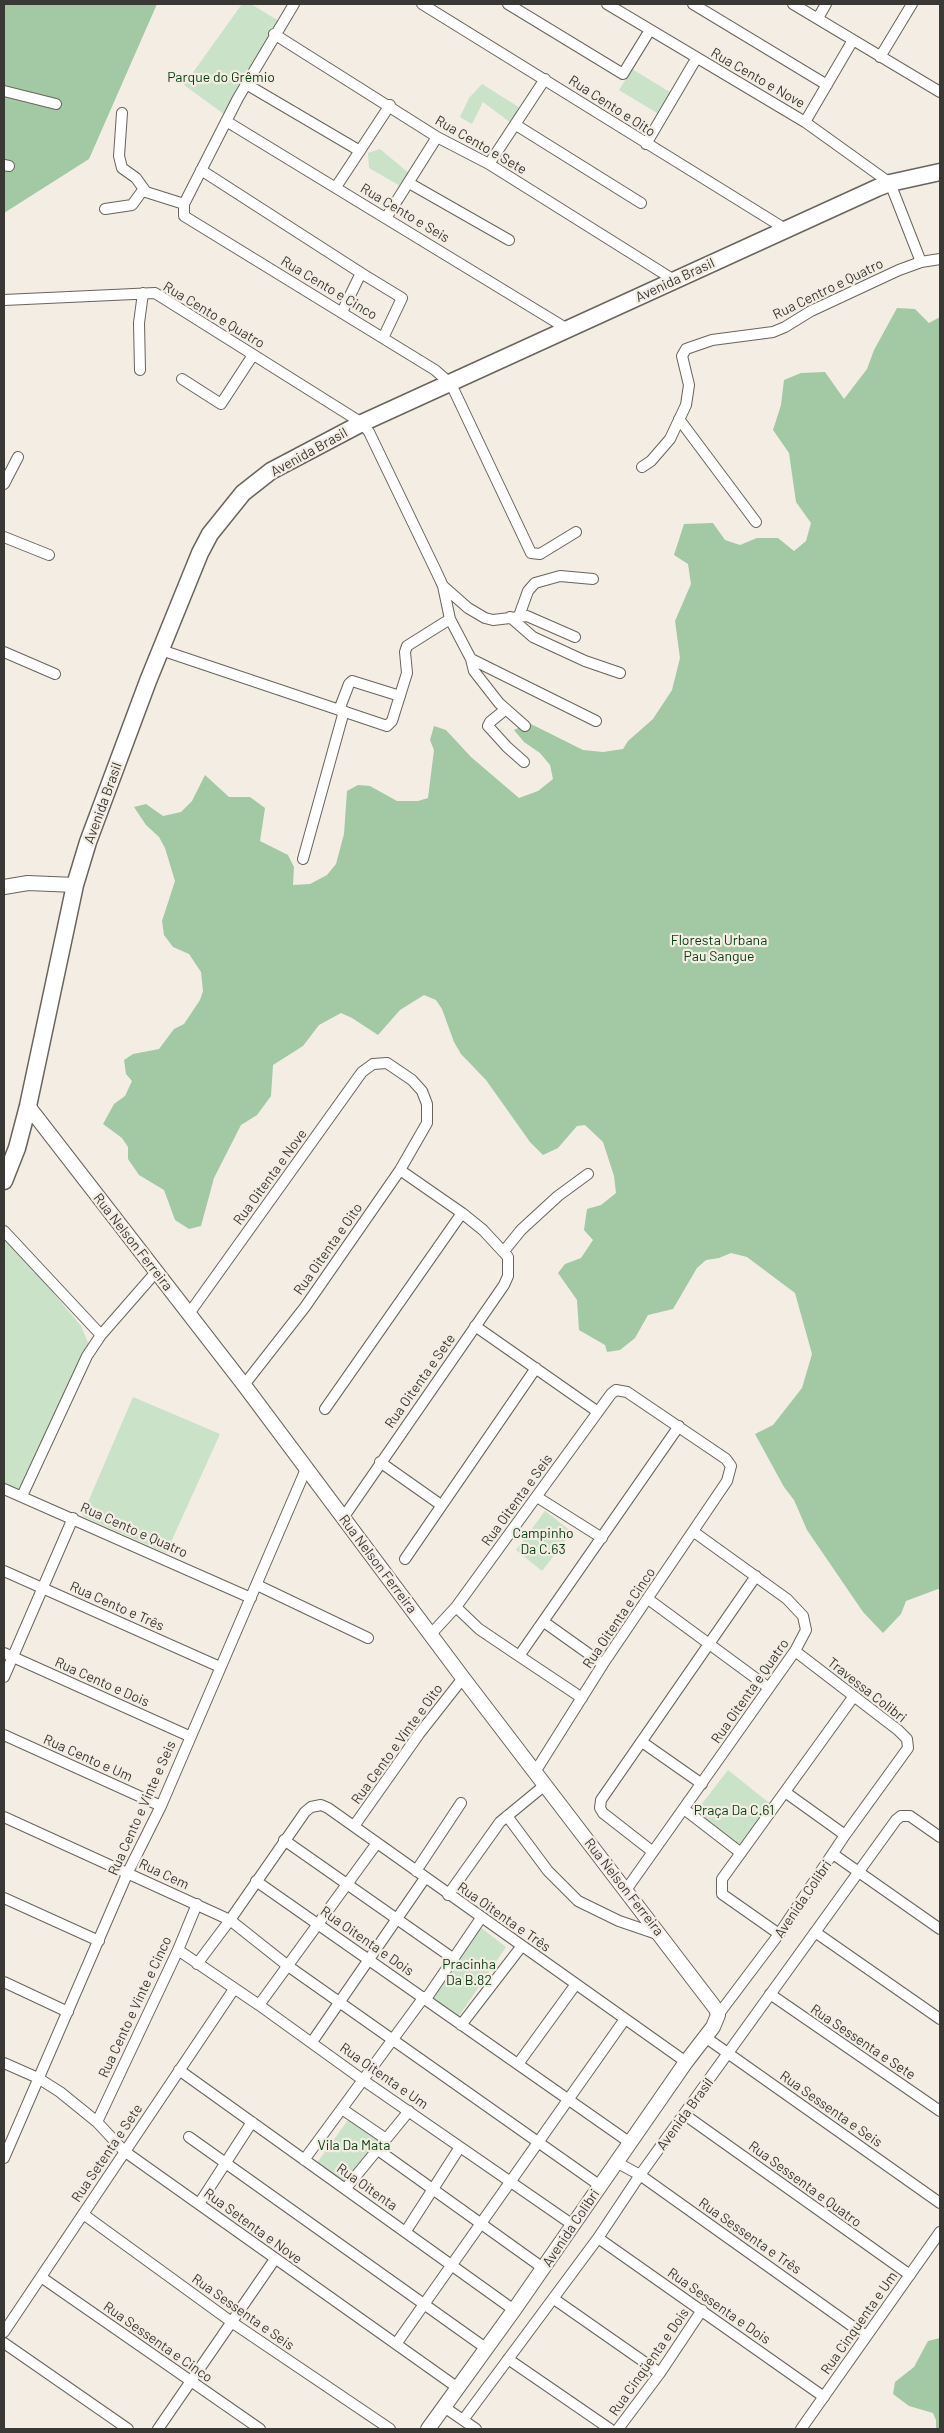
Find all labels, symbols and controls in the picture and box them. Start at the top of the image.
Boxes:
street label: Rua Cento e Nove [708,44,808,112]
park label: Parque do Grêmio [167,69,275,85]
street label: Rua Cento e Oito [566,72,658,140]
street label: Rua Cento e Sete [432,112,530,178]
street label: Rua Cento e Seis [357,180,453,246]
street label: Rua Cento e Cinco [278,253,380,323]
street label: Avenida Brasil [633,254,717,306]
street label: Rua Centro e Quatro [770,255,886,323]
street label: Rua Cento e Quatro [160,278,268,352]
street label: Avenida Brasil [268,424,350,480]
street label: Avenida Brasil [81,760,125,846]
park label: Floresta Urbana Pau Sangue [671,932,767,964]
street label: Rua Oitenta e Nove [230,1126,310,1228]
street label: Rua Nelson Ferreira [90,1190,176,1294]
street label: Rua Oitenta e Oito [290,1200,366,1298]
street label: Rua Oitenta e Sete [381,1331,459,1431]
street label: Rua Oitenta e Seis [478,1451,556,1549]
street label: Rua Cento e Quatro [78,1499,190,1561]
street label: Rua Nelson Ferreira [335,1511,421,1617]
park label: Campinho Da C.63 [512,1525,574,1558]
street label: Rua Oitenta e Cinco [579,1564,659,1672]
street label: Rua Cento e Três [67,1578,167,1634]
street label: Rua Oitenta e Quatro [708,1635,792,1747]
street label: Rua Cento e Dois [52,1654,152,1710]
street label: Travessa Colibri [824,1654,910,1726]
street label: Rua Cento e Vinte e Oito [348,1681,446,1807]
street label: Rua Cento e Um [41,1731,135,1785]
street label: Rua Cento e Vinte e Seis [105,1738,179,1878]
park label: Praça Da C.61 [694,1802,774,1818]
street label: Rua Nelson Ferreira [581,1835,667,1939]
street label: Rua Cem [136,1855,192,1893]
street label: Avenida Colibri [771,1857,835,1941]
street label: Rua Oitenta e Três [454,1879,554,1955]
street label: Rua Oitenta e Dois [317,1903,417,1979]
street label: Rua Cento e Vinte e Cinco [95,1934,175,2080]
park label: Pracinha Da B.82 [442,1956,496,1988]
street label: Rua Sessenta e Sete [807,2001,919,2083]
street label: Rua Oitenta e Um [337,2039,431,2113]
street label: Rua Sessenta e Seis [777,2067,885,2151]
street label: Avenida Brasil [653,2075,717,2153]
street label: Rua Setenta e Sete [68,2101,146,2205]
park label: Vila Da Mata [318,2137,390,2153]
street label: Rua Sessenta e Quatro [745,2137,865,2231]
street label: Rua Oitenta [333,2160,401,2214]
street label: Rua Setenta e Nove [201,2185,305,2267]
street label: Avenida Colibri [539,2186,603,2270]
street label: Rua Sessenta e Três [695,2194,805,2278]
street label: Rua Sessenta e Dois [664,2264,774,2348]
street label: Rua Cinquenta e Um [817,2268,901,2378]
street label: Rua Sessenta e Seis [189,2270,297,2354]
street label: Rua Sessenta e Cinco [100,2298,216,2386]
street label: Rua Cinqüenta e Dois [605,2305,693,2419]

